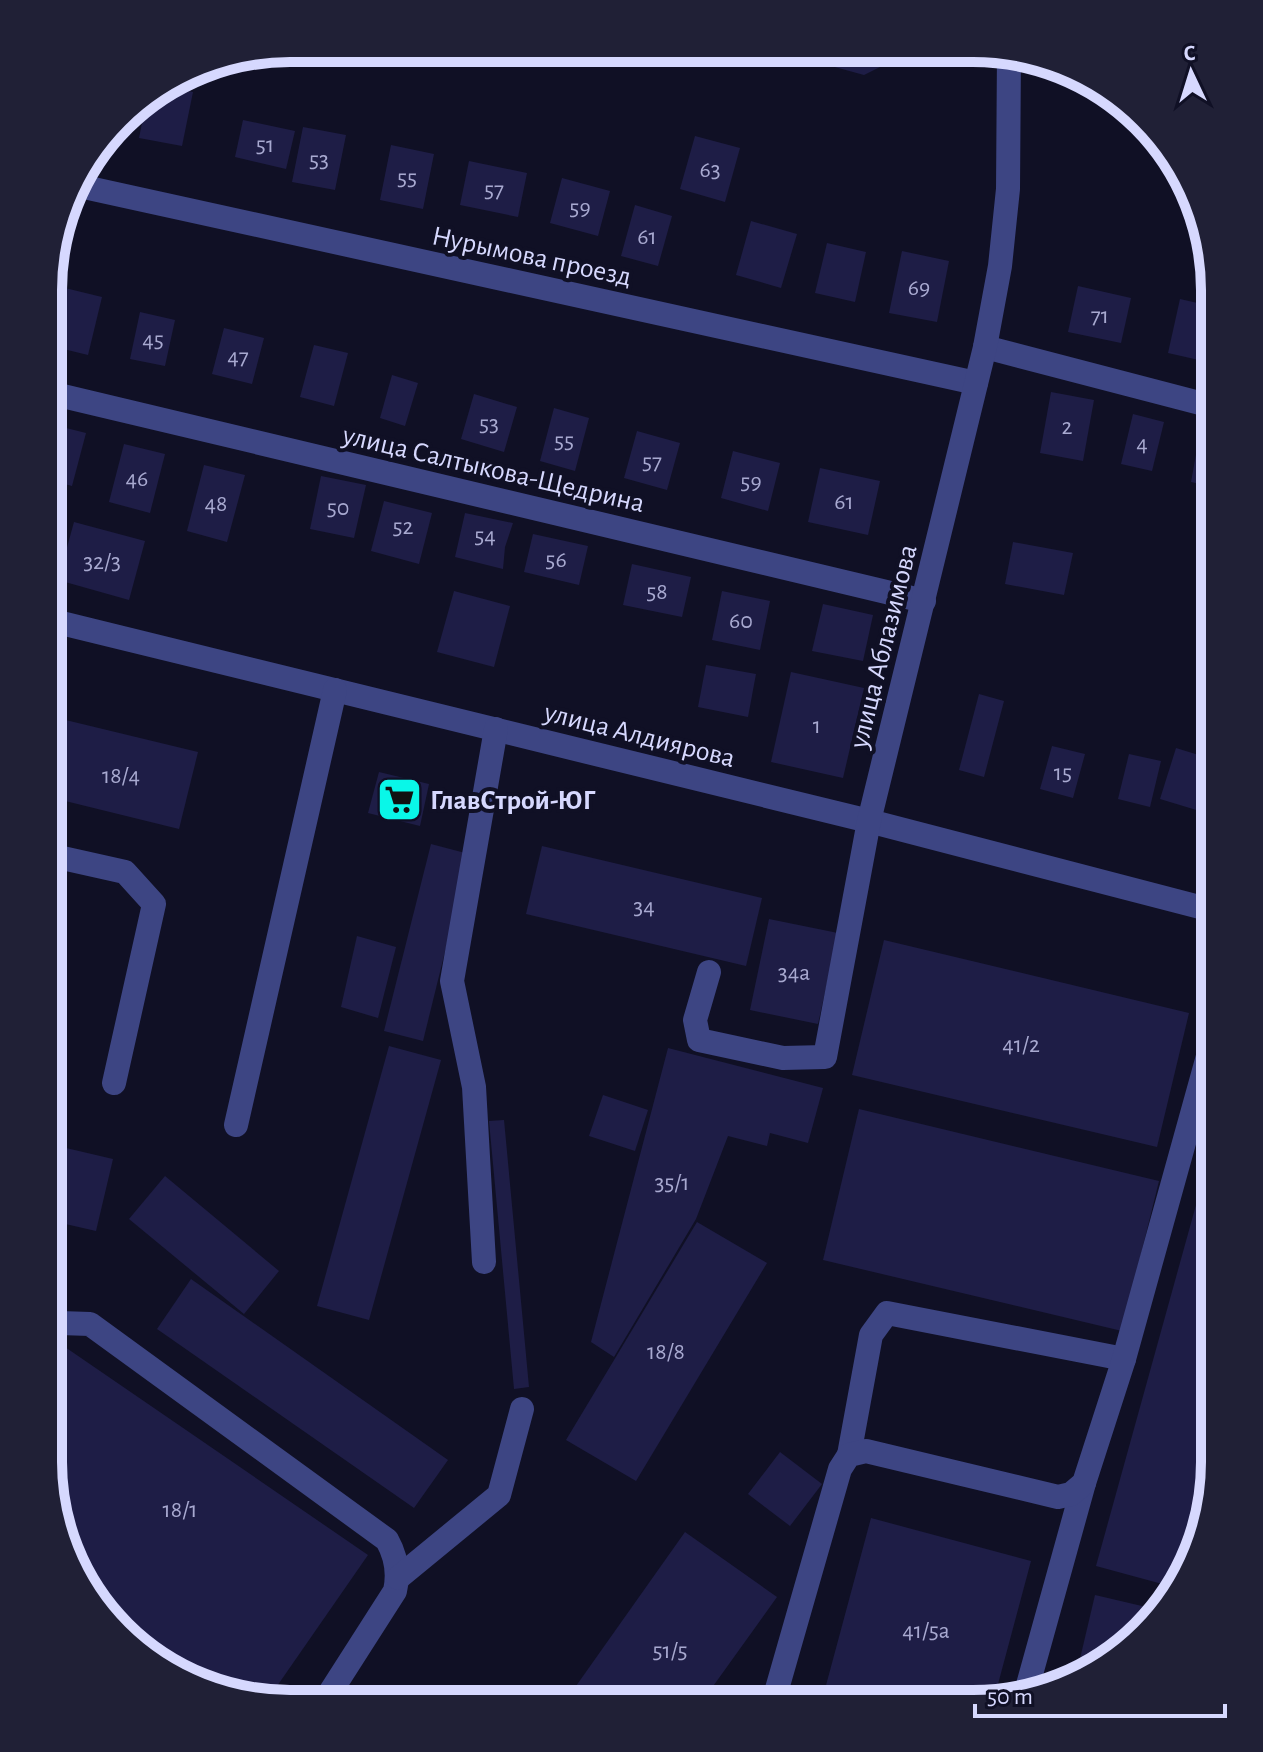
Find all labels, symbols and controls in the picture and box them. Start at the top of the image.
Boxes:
north arrow [1151,32,1231,112]
text: С [1183,42,1197,64]
house number: 51 [256,133,274,157]
house number: 53 [309,148,329,172]
house number: 63 [699,158,721,182]
house number: 55 [397,166,417,190]
house number: 57 [484,178,504,202]
house number: 59 [569,196,591,220]
street label: Нурымова проезд [429,222,634,292]
house number: 61 [637,225,657,249]
house number: 69 [908,276,930,300]
house number: 71 [1091,304,1109,328]
house number: 45 [142,328,164,352]
house number: 47 [227,345,249,369]
house number: 53 [479,412,499,436]
house number: 2 [1062,415,1073,439]
street label: улица Салтыкова-Щедрина [339,421,647,518]
house number: 55 [554,429,574,453]
house number: 4 [1136,432,1148,456]
house number: 57 [642,450,662,474]
house number: 46 [126,467,148,491]
house number: 59 [740,470,762,494]
house number: 61 [834,490,854,514]
house number: 48 [205,492,227,516]
house number: 50 [327,496,349,520]
house number: 52 [393,515,414,539]
house number: 54 [474,524,496,548]
street label: улица Аблазимова [845,542,923,752]
house number: 56 [545,548,567,572]
house number: 32/3 [83,550,121,574]
house number: 58 [646,580,668,604]
house number: 60 [729,609,753,633]
street label: улица Алдиярова [540,698,738,773]
house number: 1 [813,714,821,738]
house number: 15 [1054,761,1072,785]
house number: 18/4 [102,764,140,788]
supermarket icon: ГлавСтрой-ЮГ [375,775,423,823]
place label: ГлавСтрой-ЮГ [430,787,596,815]
house number: 34 [633,895,655,919]
house number: 34а [778,961,810,985]
house number: 41/2 [1002,1033,1040,1057]
house number: 35/1 [654,1171,690,1195]
house number: 18/8 [647,1340,685,1364]
house number: 18/1 [163,1498,197,1522]
house number: 41/5а [902,1619,950,1643]
house number: 51/5 [652,1639,688,1663]
scale bar [975,1668,1225,1718]
text: 50 m [987,1685,1033,1709]

